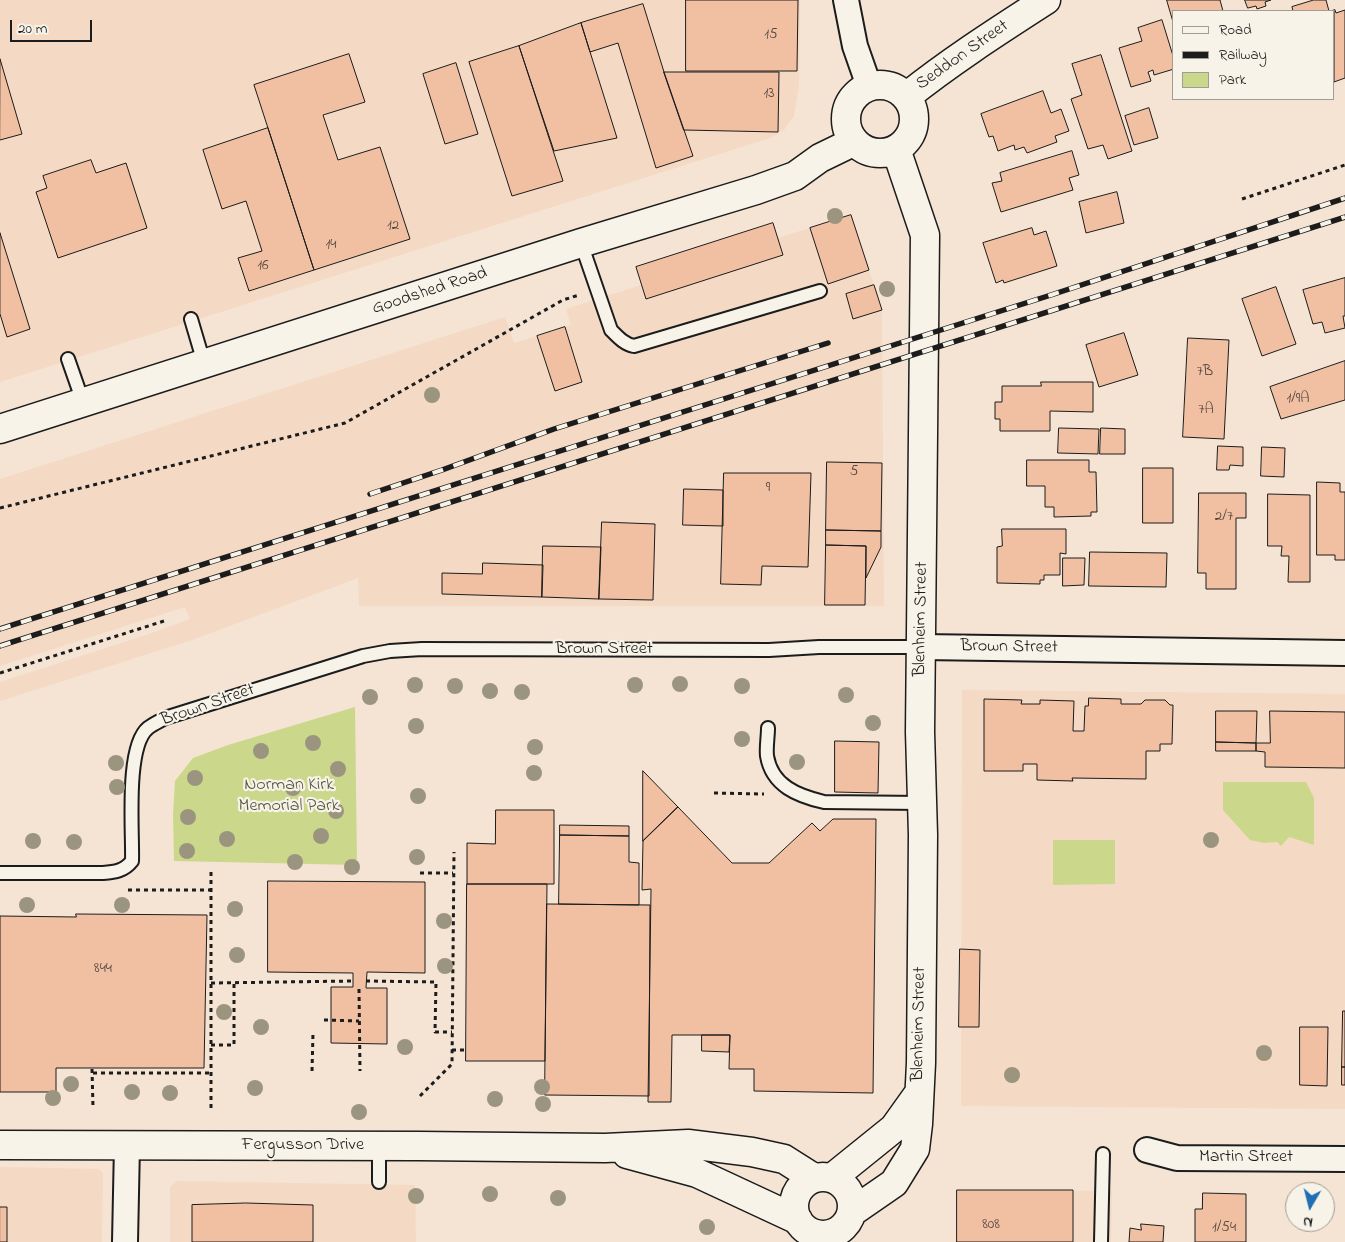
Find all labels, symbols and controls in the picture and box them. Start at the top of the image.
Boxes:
scale bar [12,10,95,42]
legend [1172,10,1335,100]
street label: Seddon Street [913,16,1013,96]
text: 20 m [18,18,47,40]
text: Road [1219,19,1252,41]
house number: 15 [764,27,778,45]
text: Railway [1219,44,1267,66]
text: Park [1219,69,1246,91]
house number: 13 [764,86,774,104]
house number: 12 [387,218,399,236]
house number: 14 [326,237,336,255]
house number: 16 [257,258,269,276]
street label: Goodshed Road [370,263,490,321]
house number: 7B [1197,364,1213,382]
house number: 1/9A [1286,391,1310,409]
house number: 7A [1198,402,1214,420]
house number: 5 [850,464,858,482]
house number: 9 [766,480,770,498]
house number: 2/7 [1215,509,1233,527]
street label: Blenheim Street [910,561,934,677]
street label: Brown Street [960,636,1058,660]
street label: Brown Street [555,639,653,661]
street label: Brown Street [158,680,258,732]
park label: Norman Kirk Memorial Park [239,775,339,818]
house number: 844 [94,961,112,979]
street label: Blenheim Street [908,966,932,1082]
street label: Fergusson Drive [242,1135,364,1157]
street label: Martin Street [1199,1147,1293,1169]
north arrow [1285,1182,1335,1232]
text: N [1302,1210,1314,1232]
house number: 808 [982,1217,1000,1235]
house number: 1/54 [1212,1220,1236,1238]

